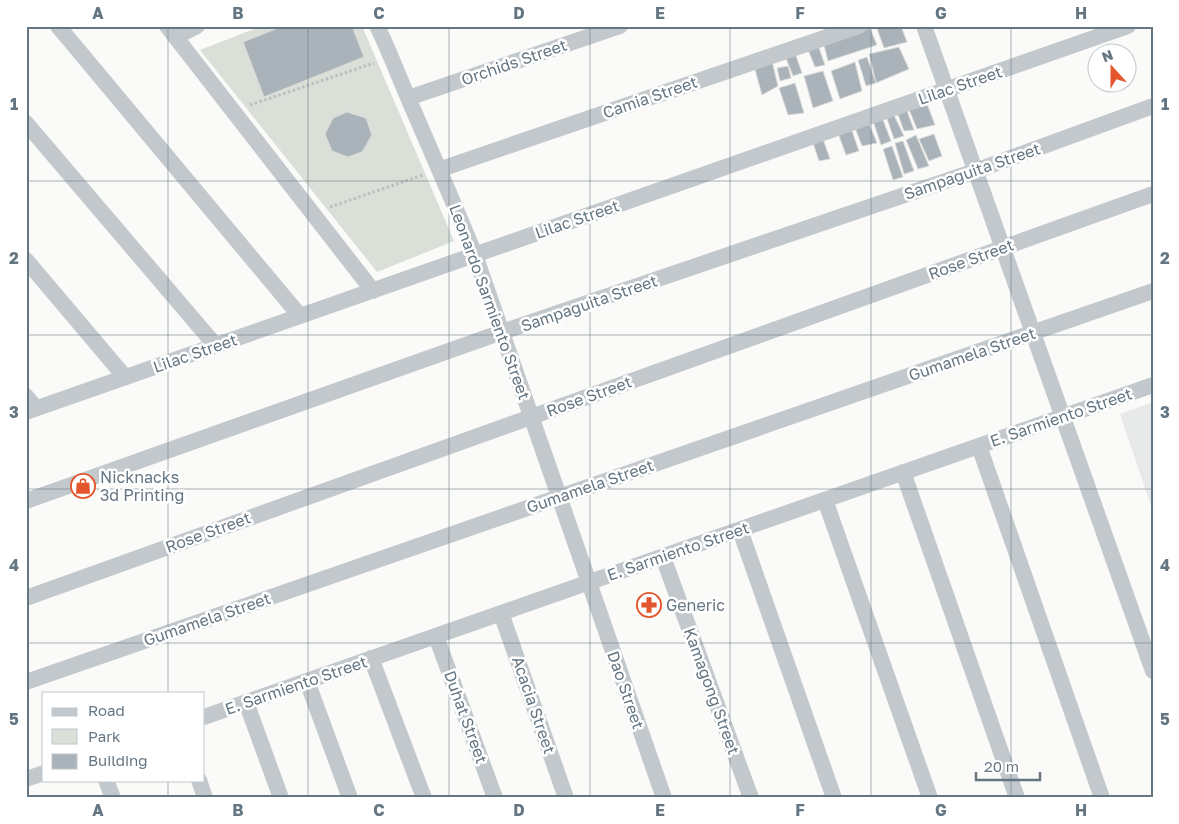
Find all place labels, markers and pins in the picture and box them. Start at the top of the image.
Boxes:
place label: Nicknacks 3d Printing [100,467,184,505]
shop icon: Nicknacks 3d Printing [70,473,96,499]
pharmacy icon: Generic [636,592,662,618]
place label: Generic [666,595,725,615]

